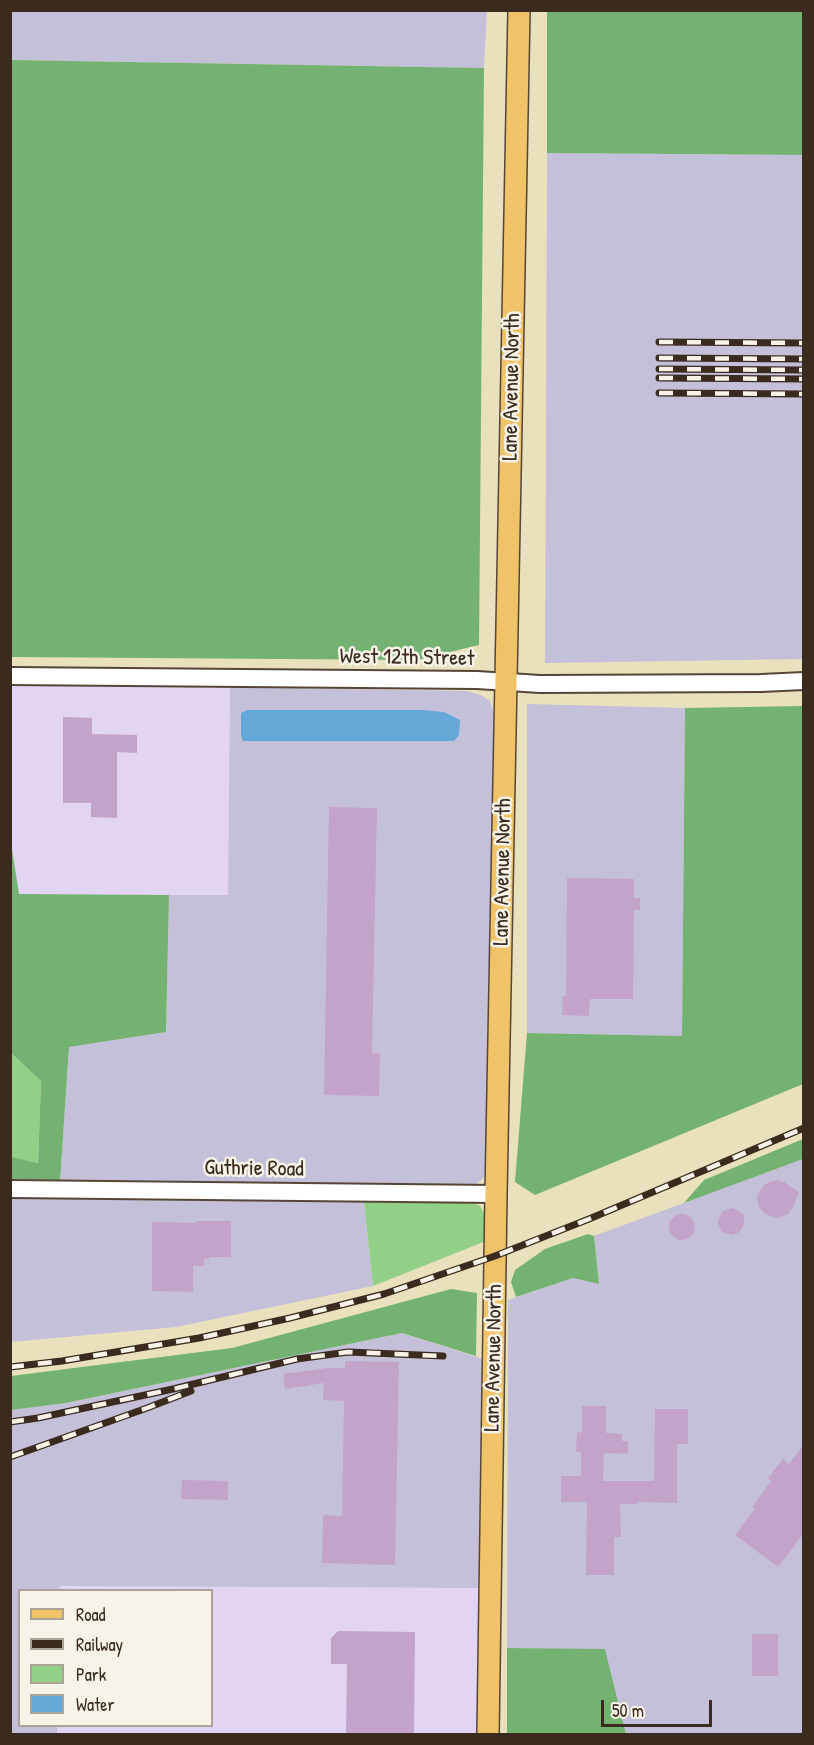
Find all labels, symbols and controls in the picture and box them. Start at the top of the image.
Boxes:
street label: Lane Avenue North [498,313,526,461]
street label: West 12th Street [339,644,475,672]
street label: Lane Avenue North [489,798,517,946]
street label: Guthrie Road [204,1155,304,1183]
street label: Lane Avenue North [480,1284,508,1432]
legend [18,1589,213,1727]
text: Road [76,1602,106,1627]
text: Railway [76,1632,123,1657]
text: Park [76,1662,106,1687]
scale bar [604,1688,715,1726]
text: Water [76,1692,114,1717]
text: 50 m [612,1698,644,1723]

